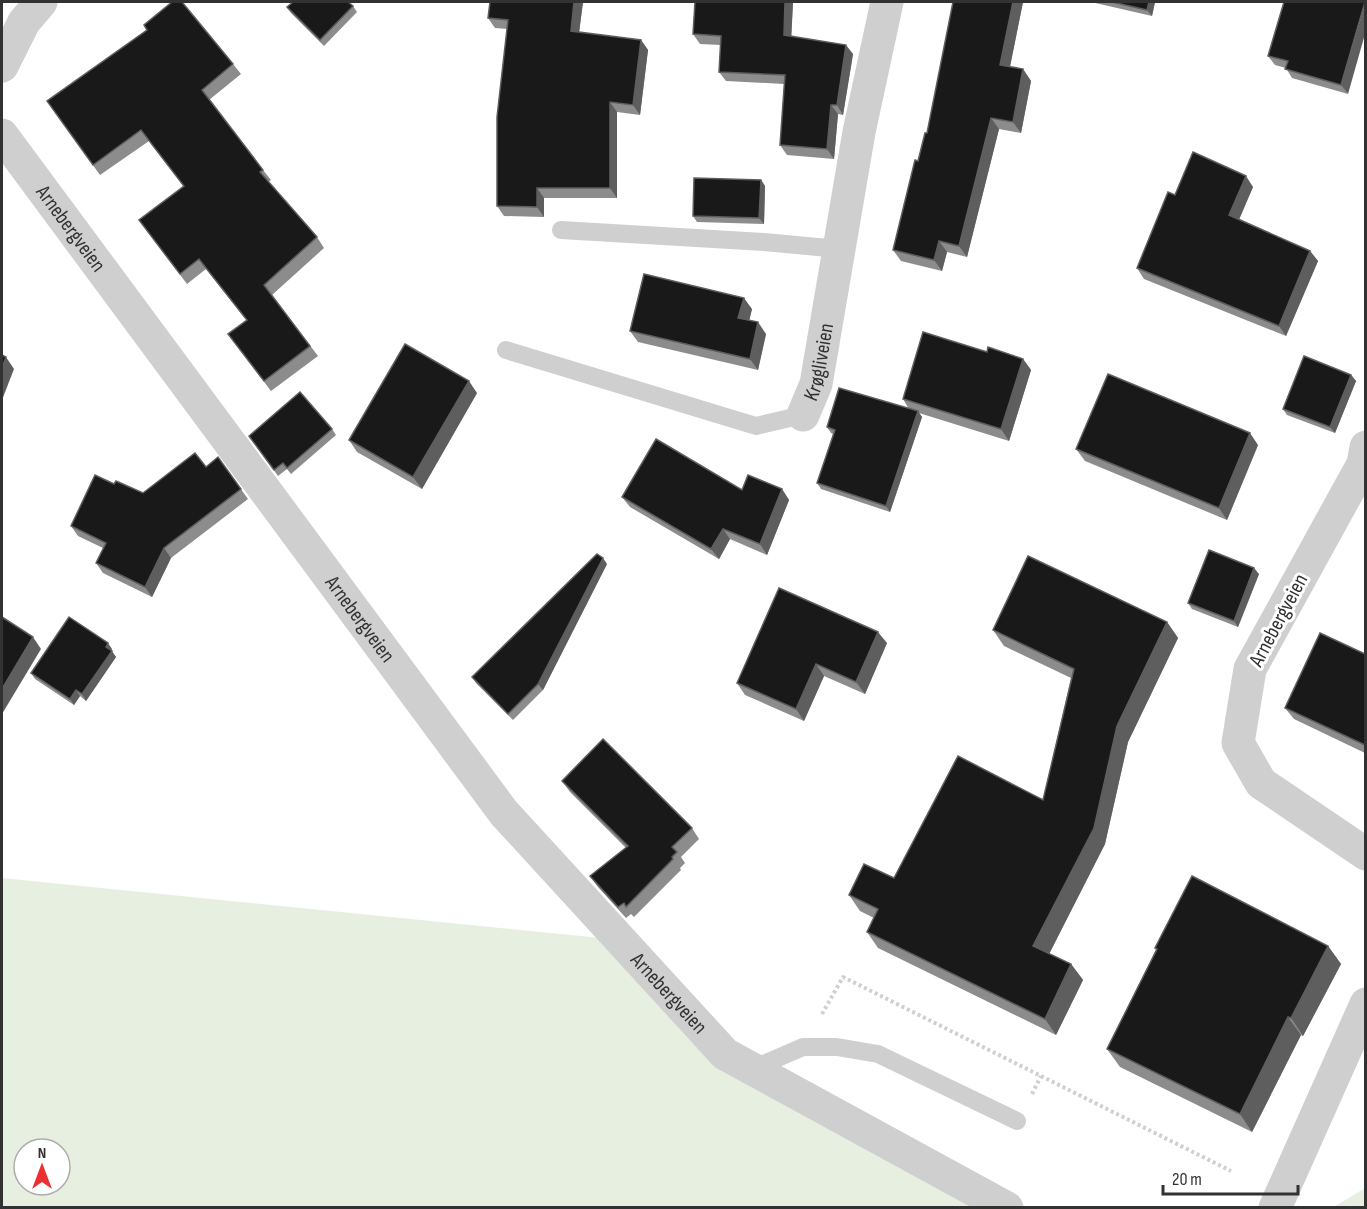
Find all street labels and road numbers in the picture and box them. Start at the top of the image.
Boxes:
street label: Arnebergveien [30,180,111,277]
street label: Krøgliveien [798,321,839,404]
street label: Arnebergveien [319,570,400,667]
street label: Arnebergveien [1243,570,1313,672]
street label: Arnebergveien [625,947,712,1039]

